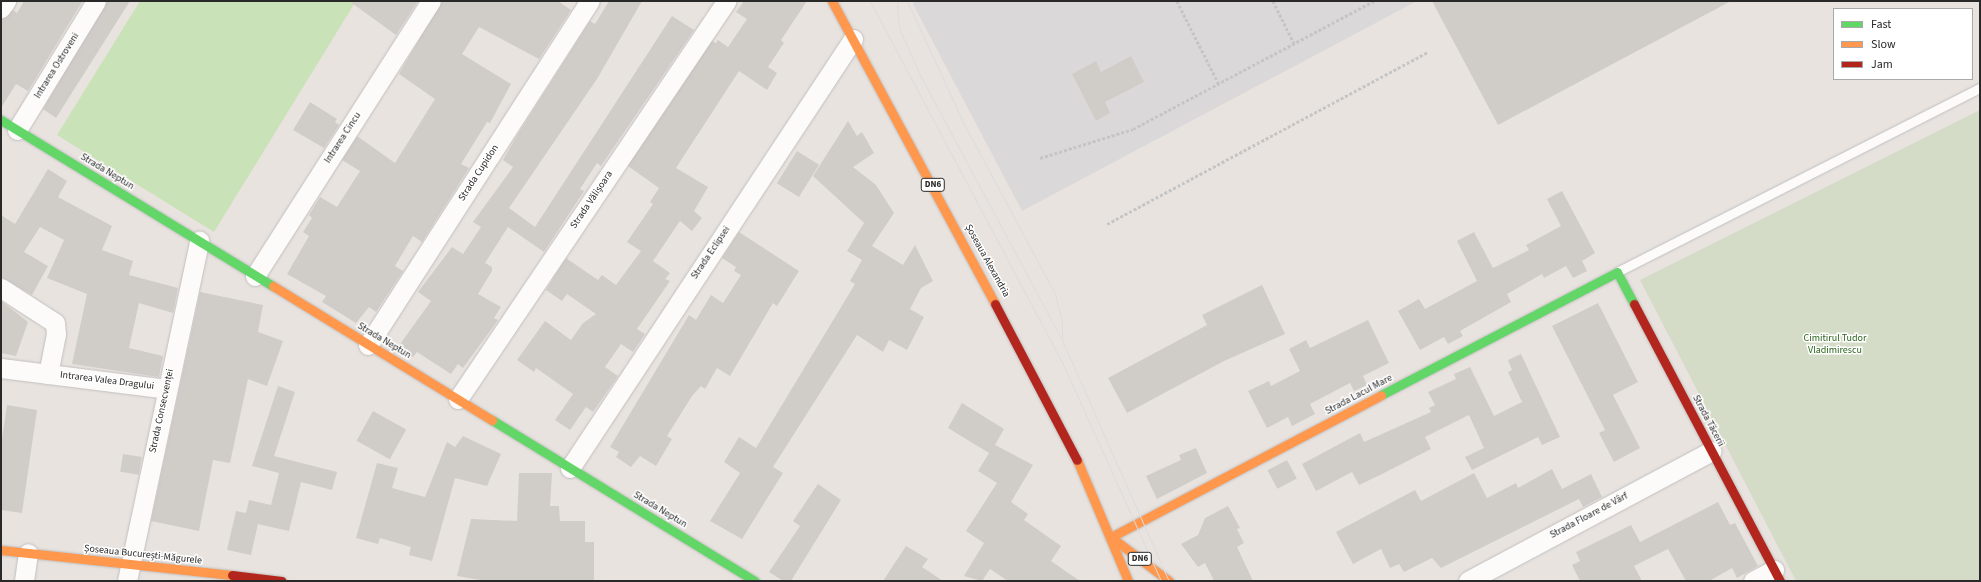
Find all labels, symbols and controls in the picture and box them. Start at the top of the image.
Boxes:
legend [1833,8,1973,80]
text: Fast [1871,16,1891,33]
street label: Intrarea Ostroveni [32,31,82,101]
text: Slow [1871,36,1896,53]
text: Jam [1871,56,1893,73]
street label: Intrarea Cincu [322,110,364,166]
street label: Strada Cupidon [456,143,502,203]
street label: Strada Neptun [78,151,136,193]
street label: Strada Vălișoara [568,169,616,231]
road number: DN6 [920,178,946,192]
street label: Șoseaua Alexandria [962,222,1012,300]
street label: Strada Eclipsei [689,224,733,282]
street label: Strada Neptun [355,320,413,362]
park label: Cimitirul Tudor Vladimirescu [1804,332,1866,356]
street label: Strada Consecvenței [147,368,177,454]
street label: Intrarea Valea Dragului [59,369,155,393]
street label: Strada Lacul Mare [1323,372,1395,418]
street label: Strada Tăcerii [1689,393,1727,449]
street label: Strada Neptun [631,489,689,531]
street label: Strada Floare de Vârf [1548,490,1630,542]
street label: Șoseaua București-Măgurele [83,543,203,567]
road number: DN6 [1127,552,1153,566]

